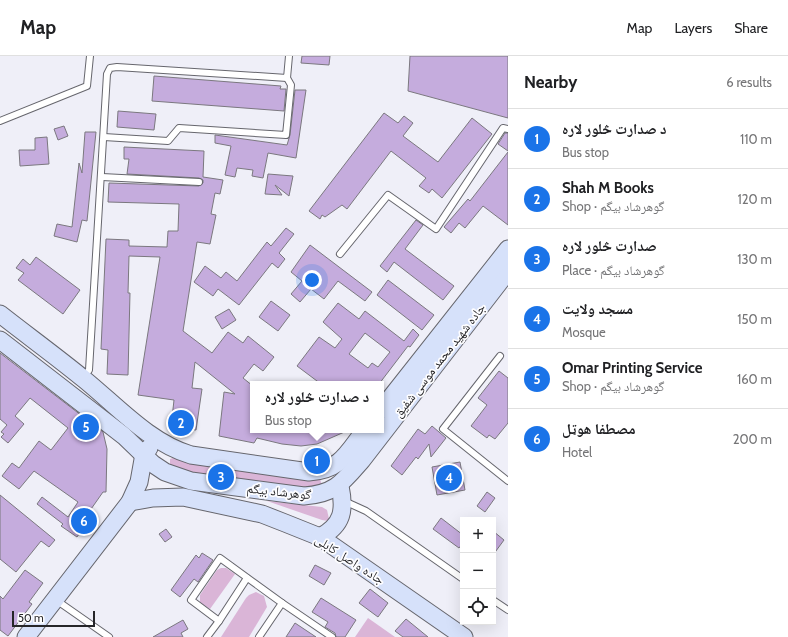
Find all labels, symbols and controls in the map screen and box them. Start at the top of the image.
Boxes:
text: Map [20,16,56,39]
text: Map [627,19,652,37]
text: Layers [674,19,712,37]
text: Share [734,19,768,37]
text: Nearby [524,72,577,92]
text: 6 results [726,74,772,90]
text: د صدارت څلور لاره [562,120,666,138]
text: 1 [535,131,539,147]
text: 110 m [740,131,772,147]
text: Bus stop [562,144,609,160]
text: Shah M Books [562,179,654,197]
text: 2 [534,191,540,207]
text: 120 m [738,191,772,207]
text: Shop · گوهرشاد بیگم [562,198,664,214]
text: صدارت څلور لاره [562,237,657,255]
text: 3 [533,251,541,267]
text: 130 m [737,251,772,267]
text: Place · گوهرشاد بیگم [562,262,665,278]
your location [302,270,322,290]
street label: جاده شهید محمد موسی شفیق [389,300,489,421]
text: مسجد ولایت [562,300,633,318]
text: 4 [533,311,541,327]
text: 150 m [737,311,772,327]
text: Mosque [562,324,606,340]
text: Omar Printing Service [562,359,703,377]
text: 5 [534,371,540,387]
text: 160 m [737,371,772,387]
text: Shop · گوهرشاد بیگم [562,378,664,394]
popup [250,381,384,433]
text: د صدارت څلور لاره [265,388,369,406]
pin: 2 [168,408,194,438]
pin: 5 [73,412,99,442]
text: Bus stop [265,412,312,428]
text: مصطفا هوټل [562,420,636,438]
text: 6 [533,431,541,447]
text: 200 m [733,431,772,447]
text: Hotel [562,444,592,460]
pin: 1 [304,446,330,476]
pin: 3 [208,462,234,492]
pin: 4 [436,463,462,493]
street label: گوهرشاد بیگم [246,480,313,503]
pin: 6 [71,506,97,536]
map controls [460,517,496,625]
button: + [460,517,496,553]
street label: جاده واصل کابلی [312,531,388,588]
button: − [460,553,496,589]
button: locate [460,589,496,625]
scale bar [12,609,95,628]
text: 50 m [18,611,44,625]

